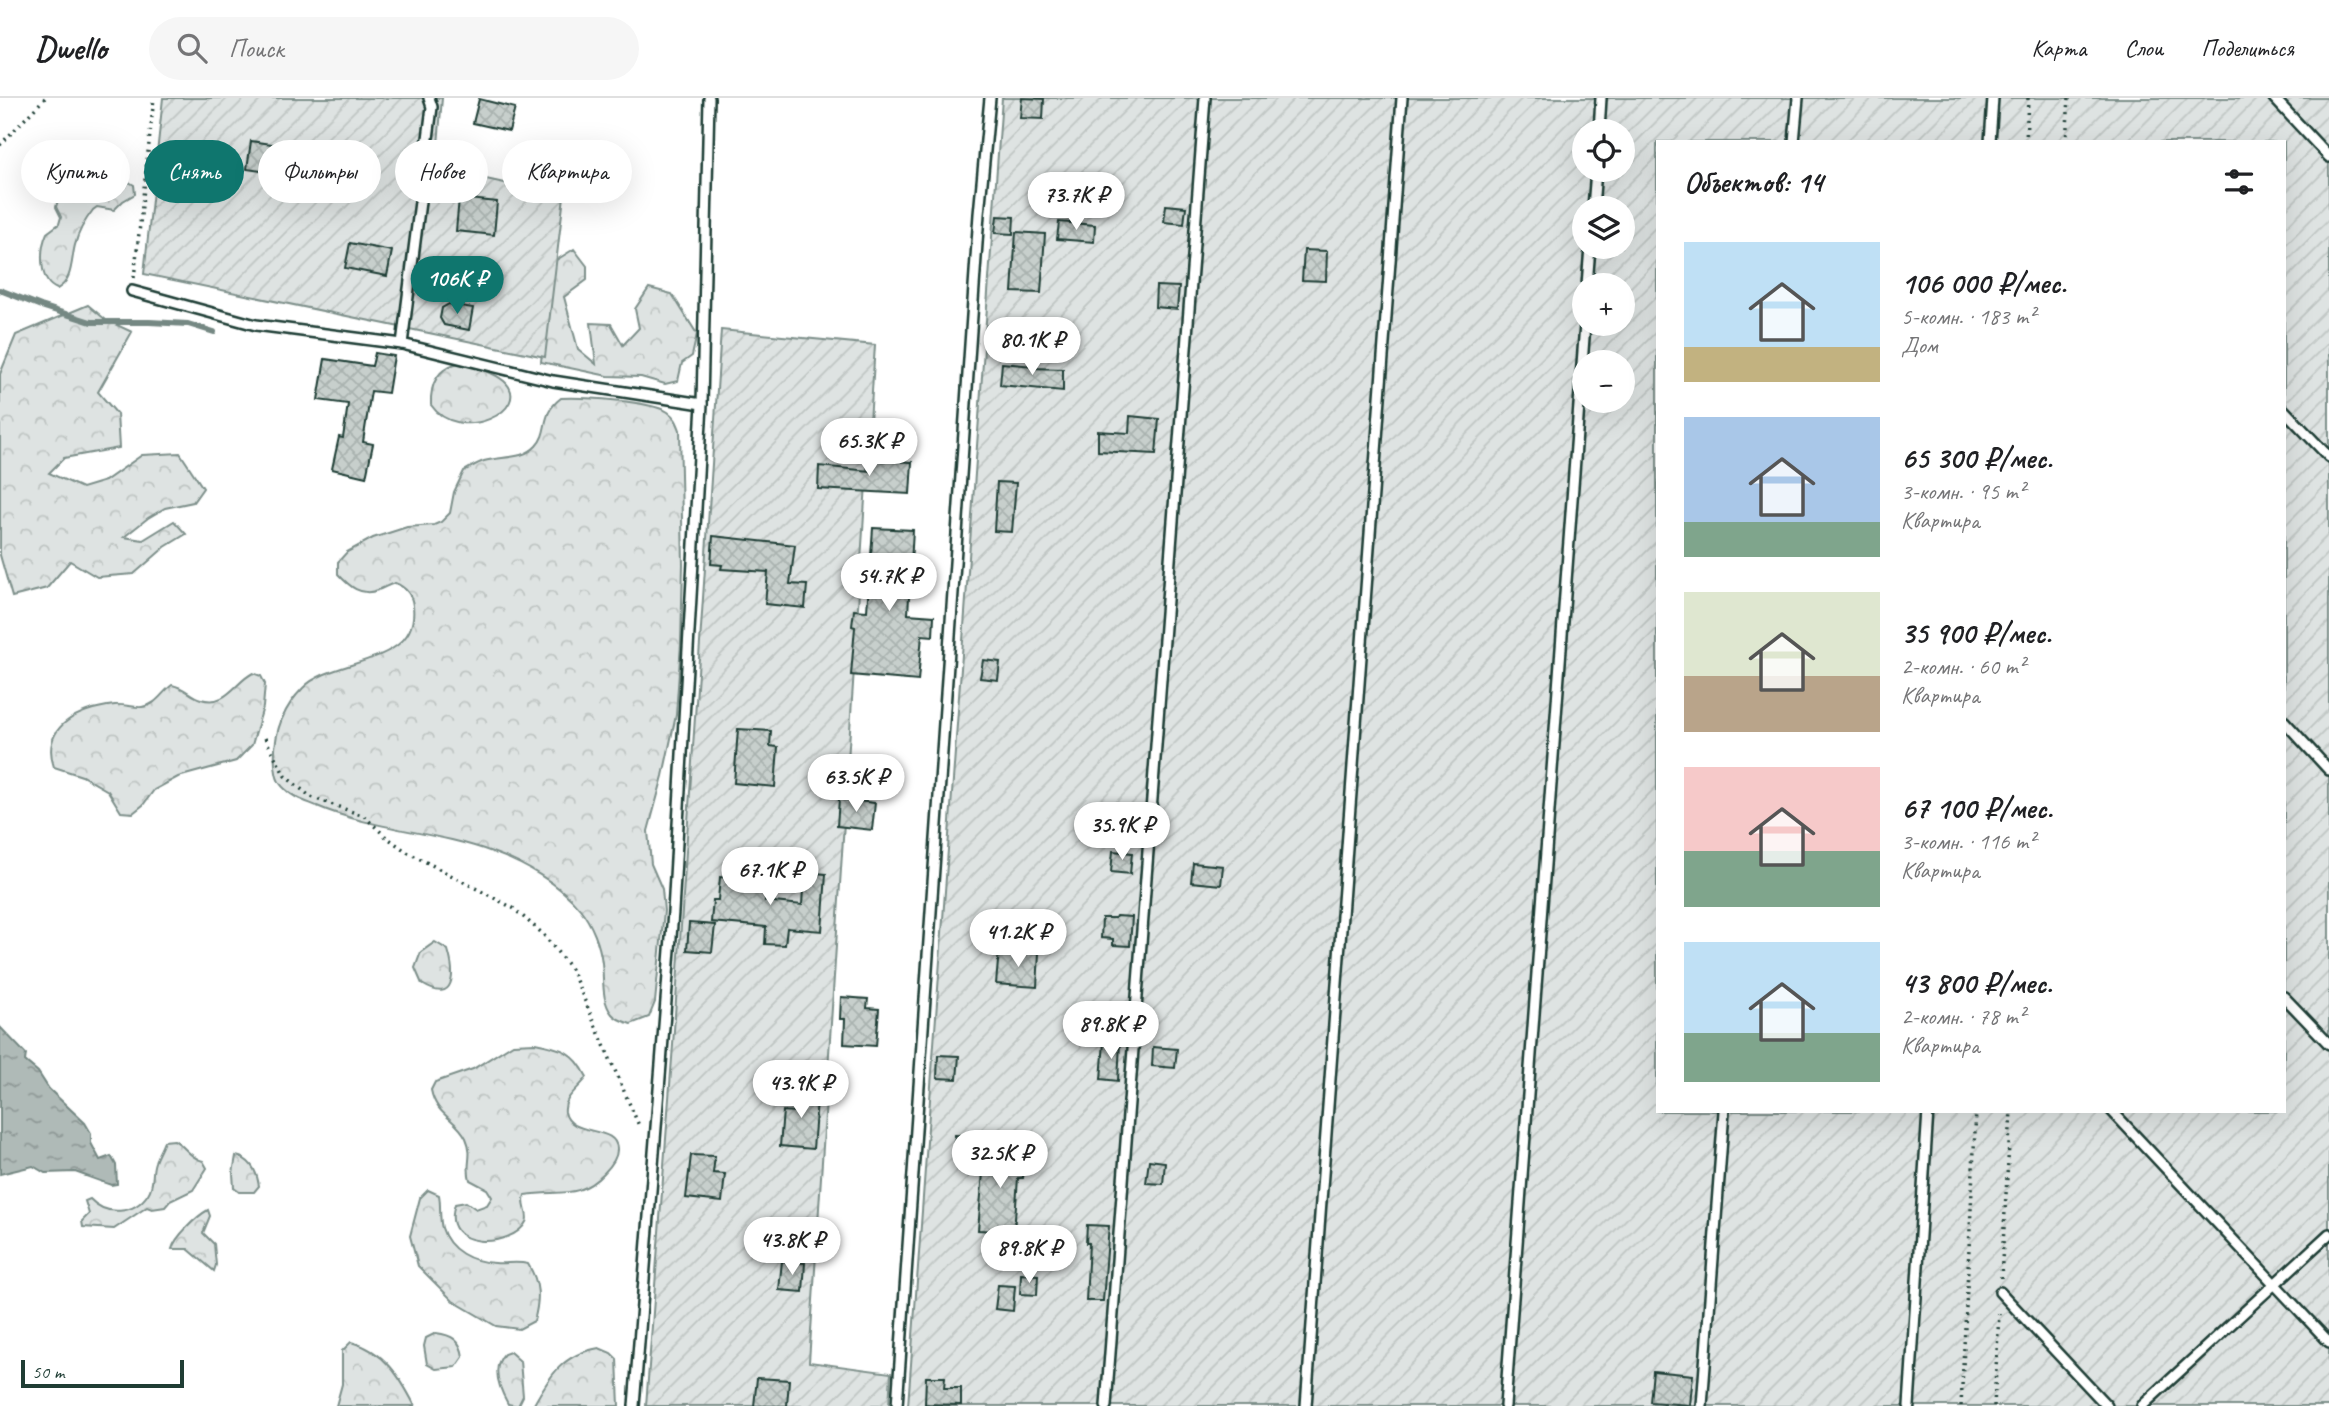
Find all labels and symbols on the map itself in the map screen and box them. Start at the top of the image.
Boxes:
pin: 73.7K ₽ [1011,172,1141,232]
pin: 106K ₽ [400,256,514,316]
pin: 80.1K ₽ [967,317,1097,377]
pin: 65.3K ₽ [804,418,934,478]
pin: 54.7K ₽ [824,554,954,613]
pin: 63.5K ₽ [791,754,921,814]
pin: 35.9K ₽ [1057,802,1187,862]
pin: 67.1K ₽ [705,848,835,907]
pin: 41.2K ₽ [953,910,1083,969]
pin: 89.8K ₽ [1046,1002,1176,1061]
pin: 43.9K ₽ [736,1060,866,1120]
pin: 32.5K ₽ [935,1130,1065,1190]
pin: 43.8K ₽ [727,1218,857,1277]
pin: 89.8K ₽ [964,1226,1094,1285]
scale bar [21,1357,184,1389]

